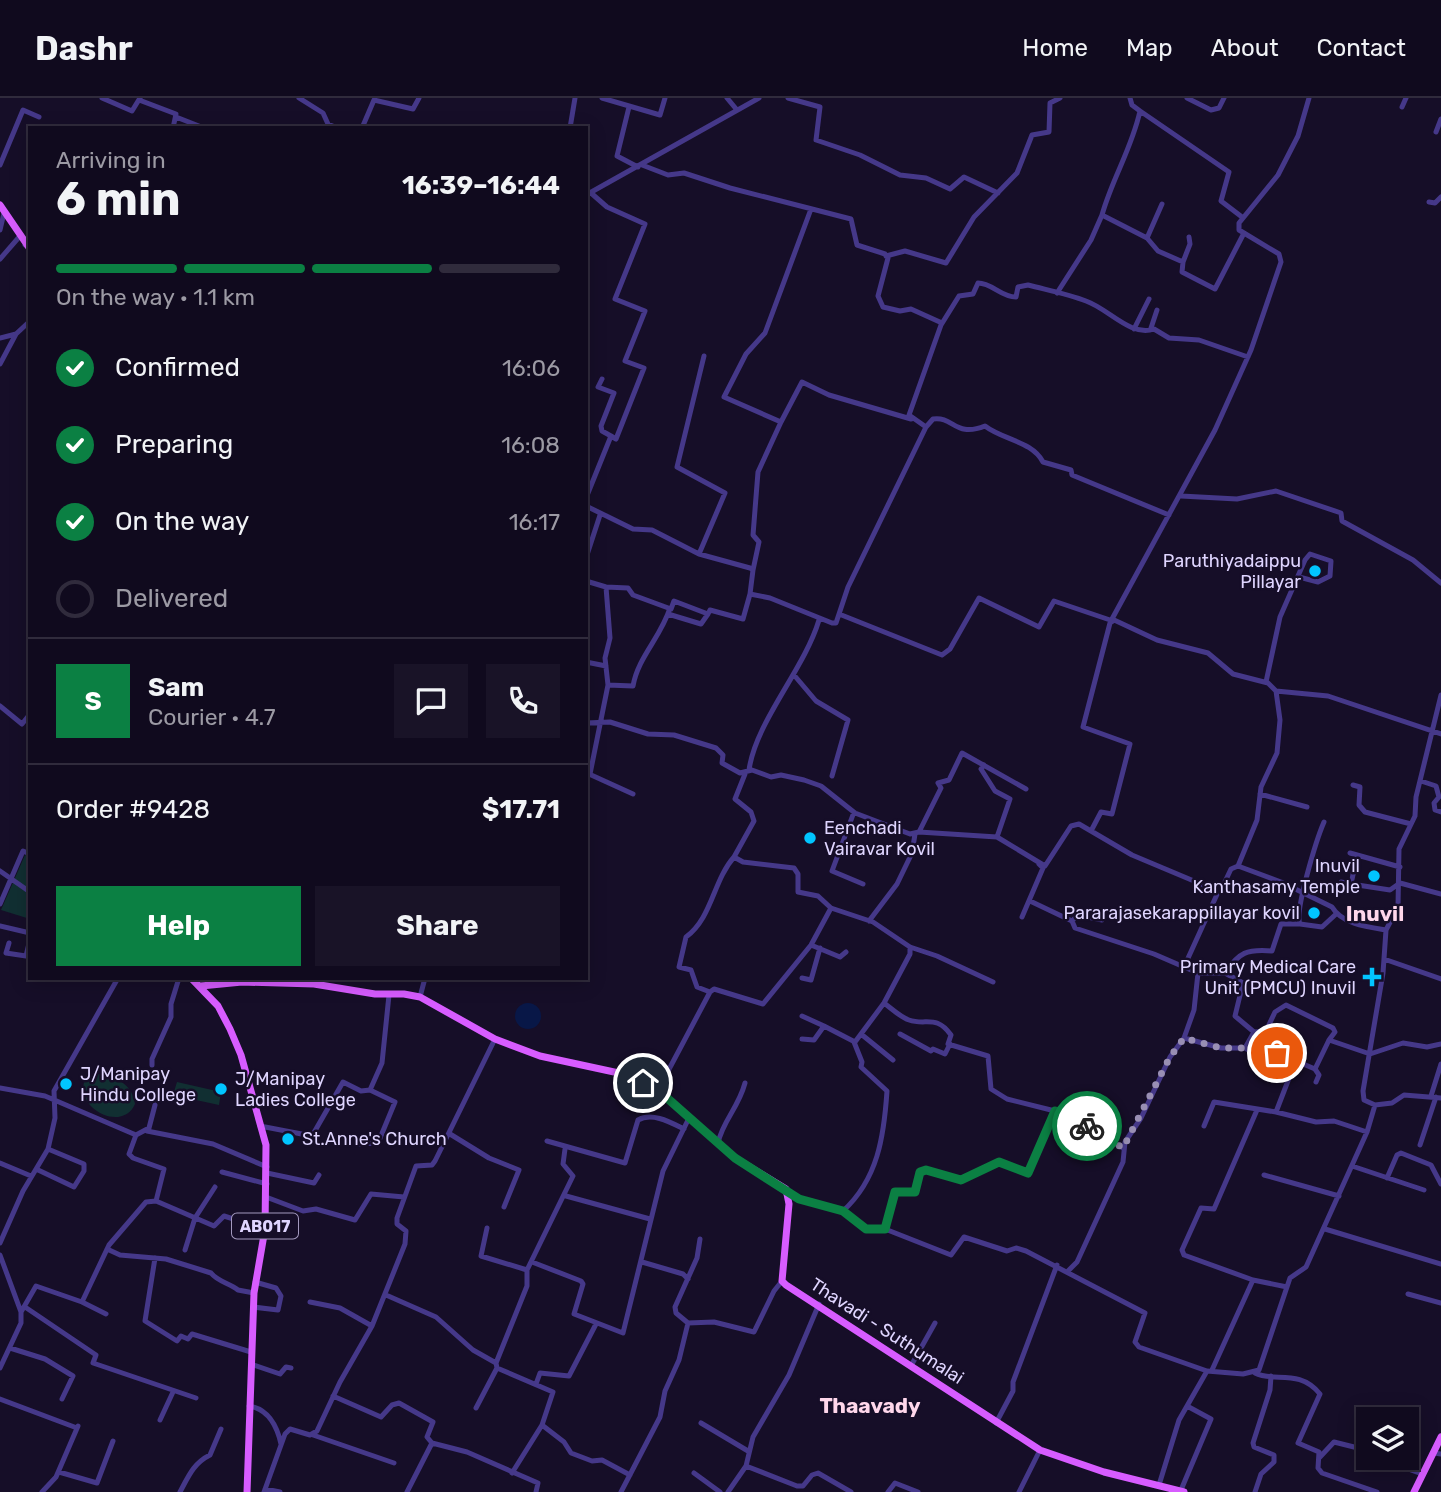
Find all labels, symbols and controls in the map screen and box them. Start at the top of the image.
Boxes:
text: Dashr [35,29,133,68]
text: Home [1022,34,1088,62]
text: Map [1126,34,1173,62]
text: About [1211,34,1279,62]
text: Contact [1317,34,1406,62]
text: Arriving in [56,146,166,174]
text: 16:39–16:44 [402,170,560,201]
text: 6 min [56,172,181,227]
text: On the way · 1.1 km [56,283,255,311]
icon: check [56,349,94,387]
text: Confirmed [115,352,240,383]
text: 16:06 [502,354,560,382]
icon: check [56,426,94,464]
text: Preparing [115,429,233,460]
text: 16:08 [501,431,560,459]
icon: check [56,503,94,541]
text: On the way [115,506,249,537]
text: 16:17 [509,508,560,536]
place label: Paruthiyadaippu Pillayar [1163,550,1301,593]
marker: Paruthiyadaippu Pillayar [1307,563,1323,579]
text: Delivered [115,583,228,614]
button: chat [394,664,468,738]
button: phone [486,664,560,738]
text: Sam [148,672,204,703]
text: S [84,686,102,717]
text: Courier · 4.7 [148,703,275,731]
text: Order #9428 [56,794,210,825]
text: $17.71 [482,794,560,825]
place label: Eenchadi Vairavar Kovil [824,817,935,860]
marker: Eenchadi Vairavar Kovil [802,830,818,846]
place label: Inuvil Kanthasamy Temple [1192,855,1360,898]
marker: Inuvil Kanthasamy Temple [1366,868,1382,884]
button: Help [56,886,301,966]
button: Share [315,886,560,966]
district label: Inuvil [1346,901,1404,926]
place label: Pararajasekarappillayar kovil [1064,902,1300,924]
marker: Pararajasekarappillayar kovil [1306,905,1322,921]
place label: Primary Medical Care Unit (PMCU) Inuvil [1180,956,1356,999]
marker: Primary Medical Care Unit (PMCU) Inuvil [1362,967,1382,987]
pin [1247,1023,1307,1083]
icon: bag [1258,1034,1296,1072]
pin [613,1053,673,1113]
place label: J/Manipay Hindu College [80,1063,196,1106]
icon: home [624,1064,662,1102]
place label: J/Manipay Ladies College [235,1068,356,1111]
marker: J/Manipay Hindu College [58,1076,74,1092]
marker: J/Manipay Ladies College [213,1081,229,1097]
courier [1052,1091,1122,1161]
icon: bike [1068,1107,1106,1145]
place label: St.Anne's Church [302,1128,447,1150]
marker: St.Anne's Church [280,1131,296,1147]
road number: AB017 [232,1214,298,1238]
street label: Thavadi - Suthumalai [806,1273,968,1389]
district label: Thaavady [819,1393,921,1418]
map controls [1356,1407,1419,1470]
button: layers [1356,1407,1419,1470]

